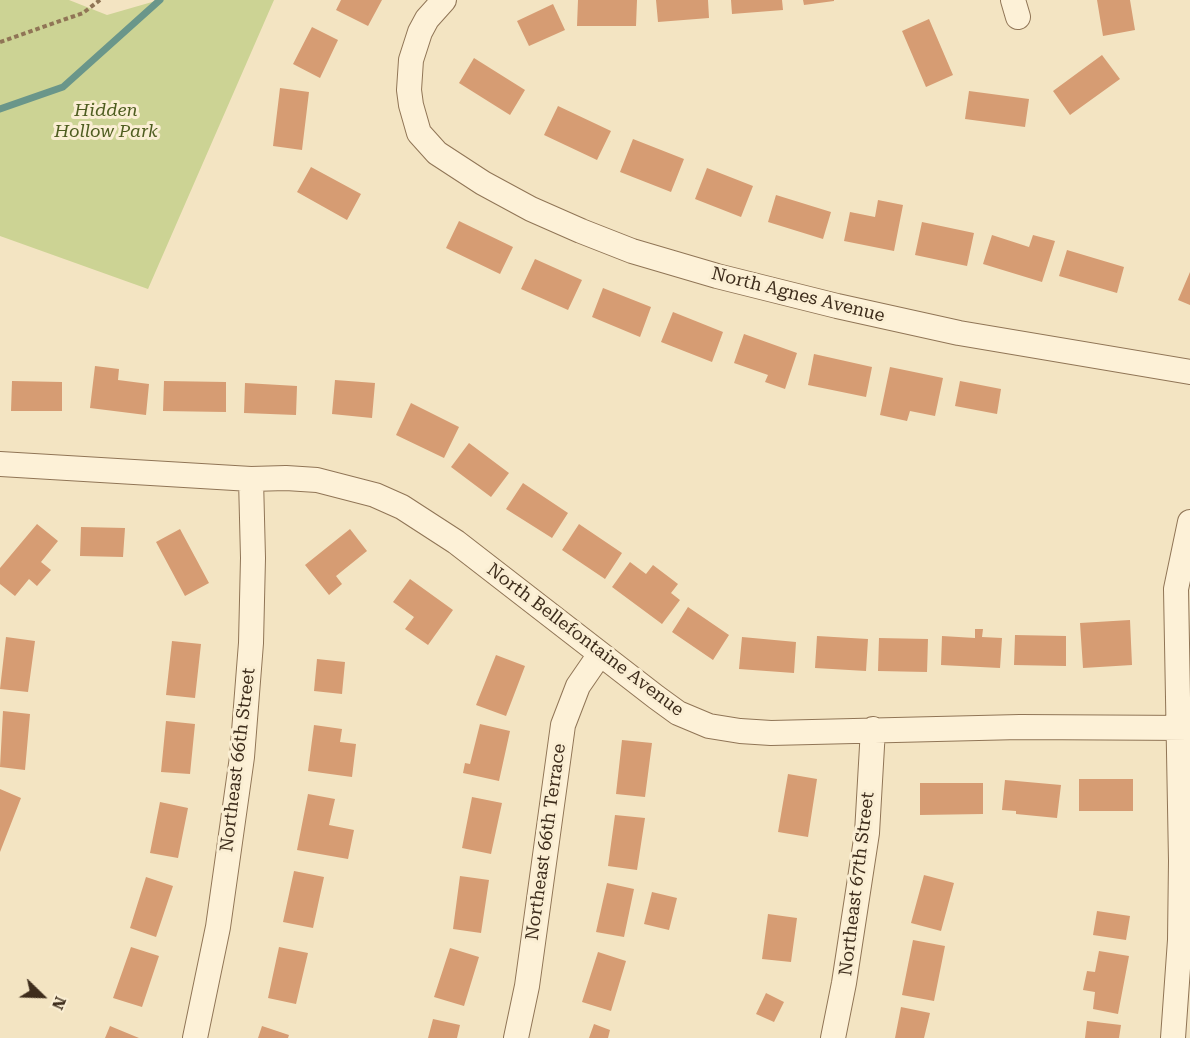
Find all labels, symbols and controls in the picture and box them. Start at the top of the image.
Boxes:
park label: Hidden Hollow Park [54,100,158,142]
street label: North Agnes Avenue [709,263,887,327]
street label: North Bellefontaine Avenue [482,559,688,721]
street label: Northeast 66th Street [216,667,260,853]
street label: Northeast 66th Terrace [521,742,571,942]
street label: Northeast 67th Street [835,791,879,977]
north arrow [12,966,72,1026]
text: N [48,994,70,1013]

